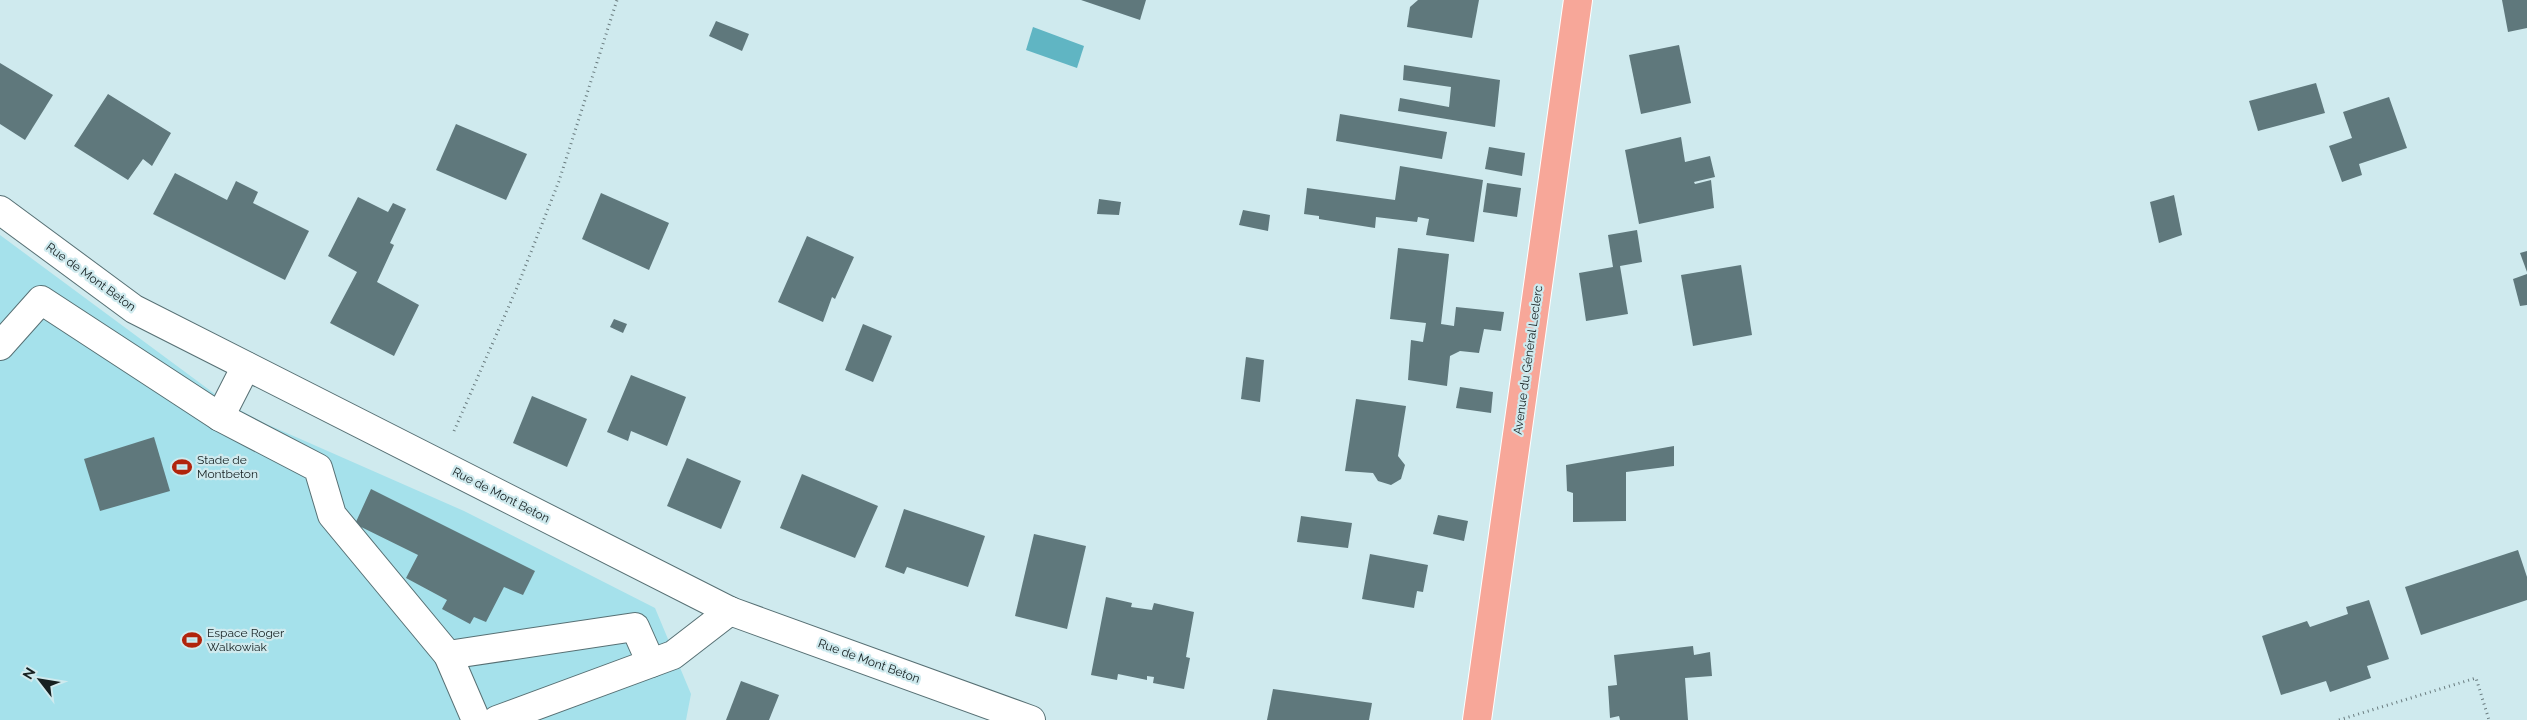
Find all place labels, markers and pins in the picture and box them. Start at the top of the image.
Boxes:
place label: Stade de Montbeton [197,453,258,481]
sports icon: Stade de Montbeton [171,456,193,478]
place label: Espace Roger Walkowiak [207,626,285,654]
sports icon: Espace Roger Walkowiak [181,629,203,651]

